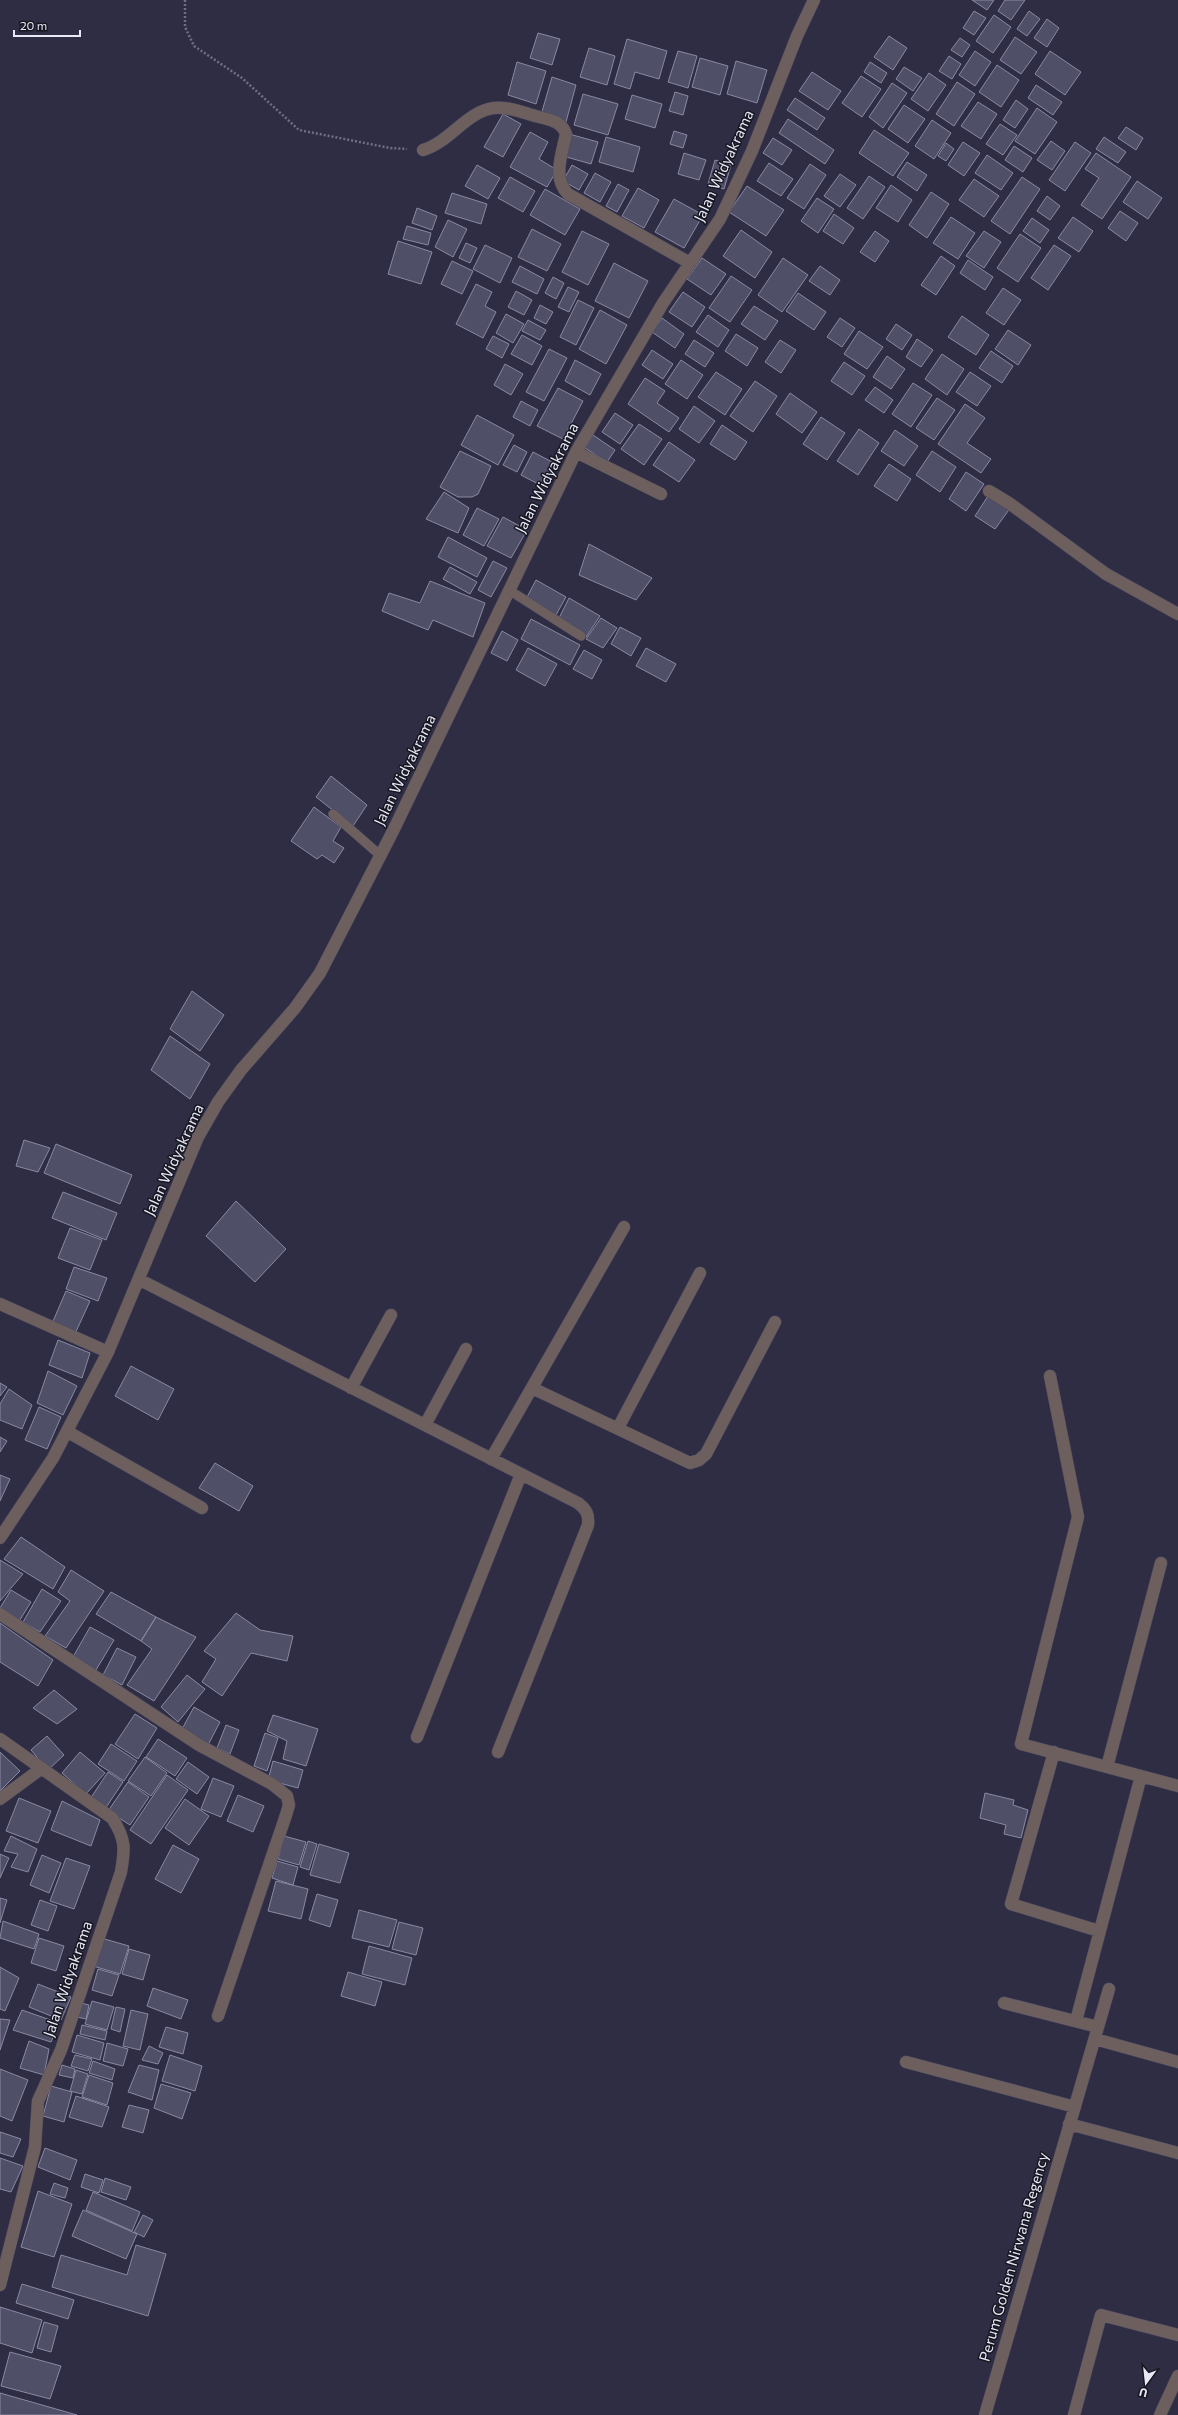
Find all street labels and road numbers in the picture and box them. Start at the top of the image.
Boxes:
street label: Jalan Widyakrama [689,107,757,224]
street label: Jalan Widyakrama [511,419,582,536]
street label: Jalan Widyakrama [369,711,439,828]
street label: Jalan Widyakrama [139,1101,207,1218]
street label: Jalan Widyakrama [39,1918,95,2039]
street label: Perum Golden Nirwana Regency [975,2150,1052,2363]

